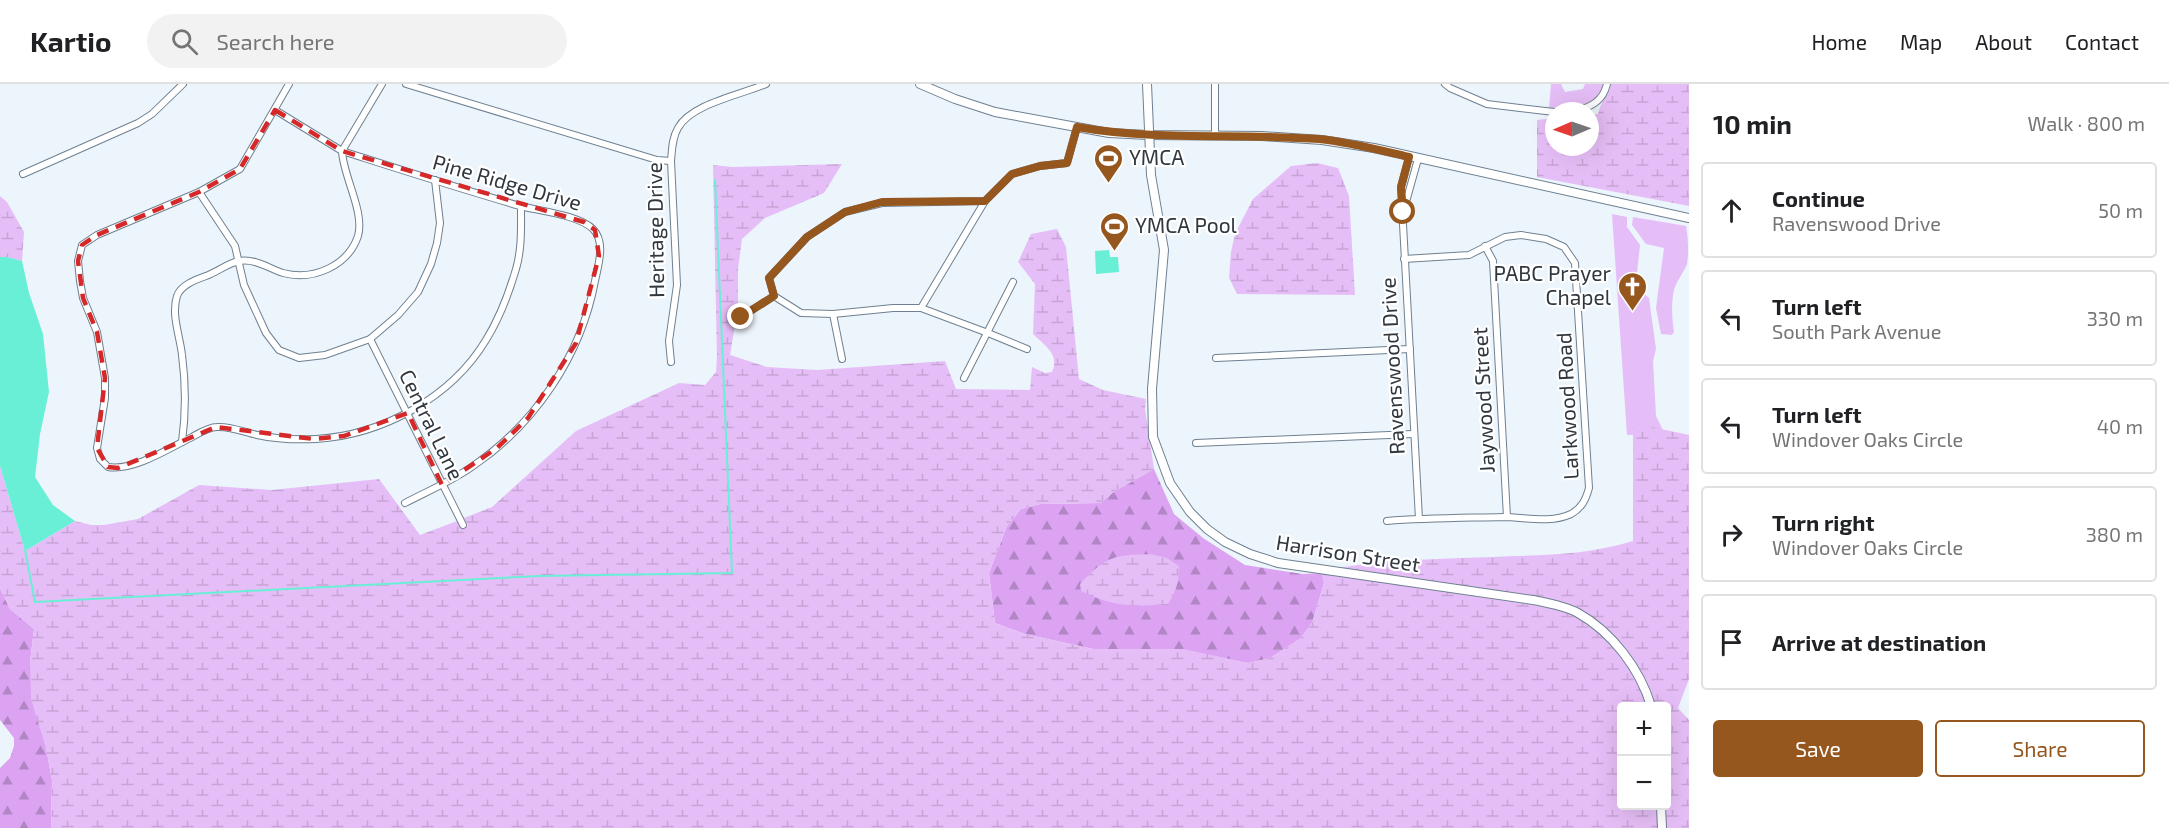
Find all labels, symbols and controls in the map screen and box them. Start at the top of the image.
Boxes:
search box [147,14,567,68]
text: Kartio [30,24,111,58]
icon: search [168,25,201,58]
text: Search here [216,28,335,54]
text: Home [1811,29,1867,54]
text: Map [1900,29,1942,54]
text: About [1975,29,2032,54]
text: Contact [2065,29,2139,54]
north arrow [1545,102,1599,156]
text: 10 min [1713,108,1792,139]
text: Walk · 800 m [2028,111,2145,135]
sports icon: YMCA [1092,142,1124,184]
place label: YMCA [1129,144,1184,169]
street label: Pine Ridge Drive [430,148,585,215]
street label: Heritage Drive [641,162,668,298]
text: Continue [1772,185,1865,211]
icon: ahead [1715,194,1748,227]
route start [1389,198,1415,224]
text: 50 m [2098,198,2143,222]
sports icon: YMCA Pool [1098,210,1130,252]
text: Ravenswood Drive [1772,211,1941,235]
place label: YMCA Pool [1135,212,1238,237]
place label: PABC Prayer Chapel [1494,260,1612,309]
church icon: PABC Prayer Chapel [1616,270,1648,312]
street label: Ravenswood Drive [1374,277,1409,455]
text: Turn left [1772,293,1861,319]
icon: left [1715,302,1748,335]
route end [727,303,753,329]
text: 330 m [2087,306,2143,330]
text: South Park Avenue [1772,319,1941,343]
street label: Jaywood Street [1466,327,1499,474]
street label: Larkwood Road [1550,332,1583,480]
street label: Central Lane [395,365,470,484]
text: Turn left [1772,401,1861,427]
icon: left [1715,410,1748,443]
text: 40 m [2097,414,2143,438]
text: Windover Oaks Circle [1772,427,1963,451]
text: Turn right [1772,509,1874,535]
icon: right [1715,518,1748,551]
text: 380 m [2086,522,2143,546]
street label: Harrison Street [1274,529,1422,576]
text: Windover Oaks Circle [1772,535,1963,559]
icon: arrive [1715,626,1748,659]
text: Arrive at destination [1772,629,1986,655]
map controls [1617,702,1671,810]
button: + [1617,702,1671,756]
button: Save [1713,720,1923,777]
button: Share [1935,720,2145,777]
button: − [1617,756,1671,810]

